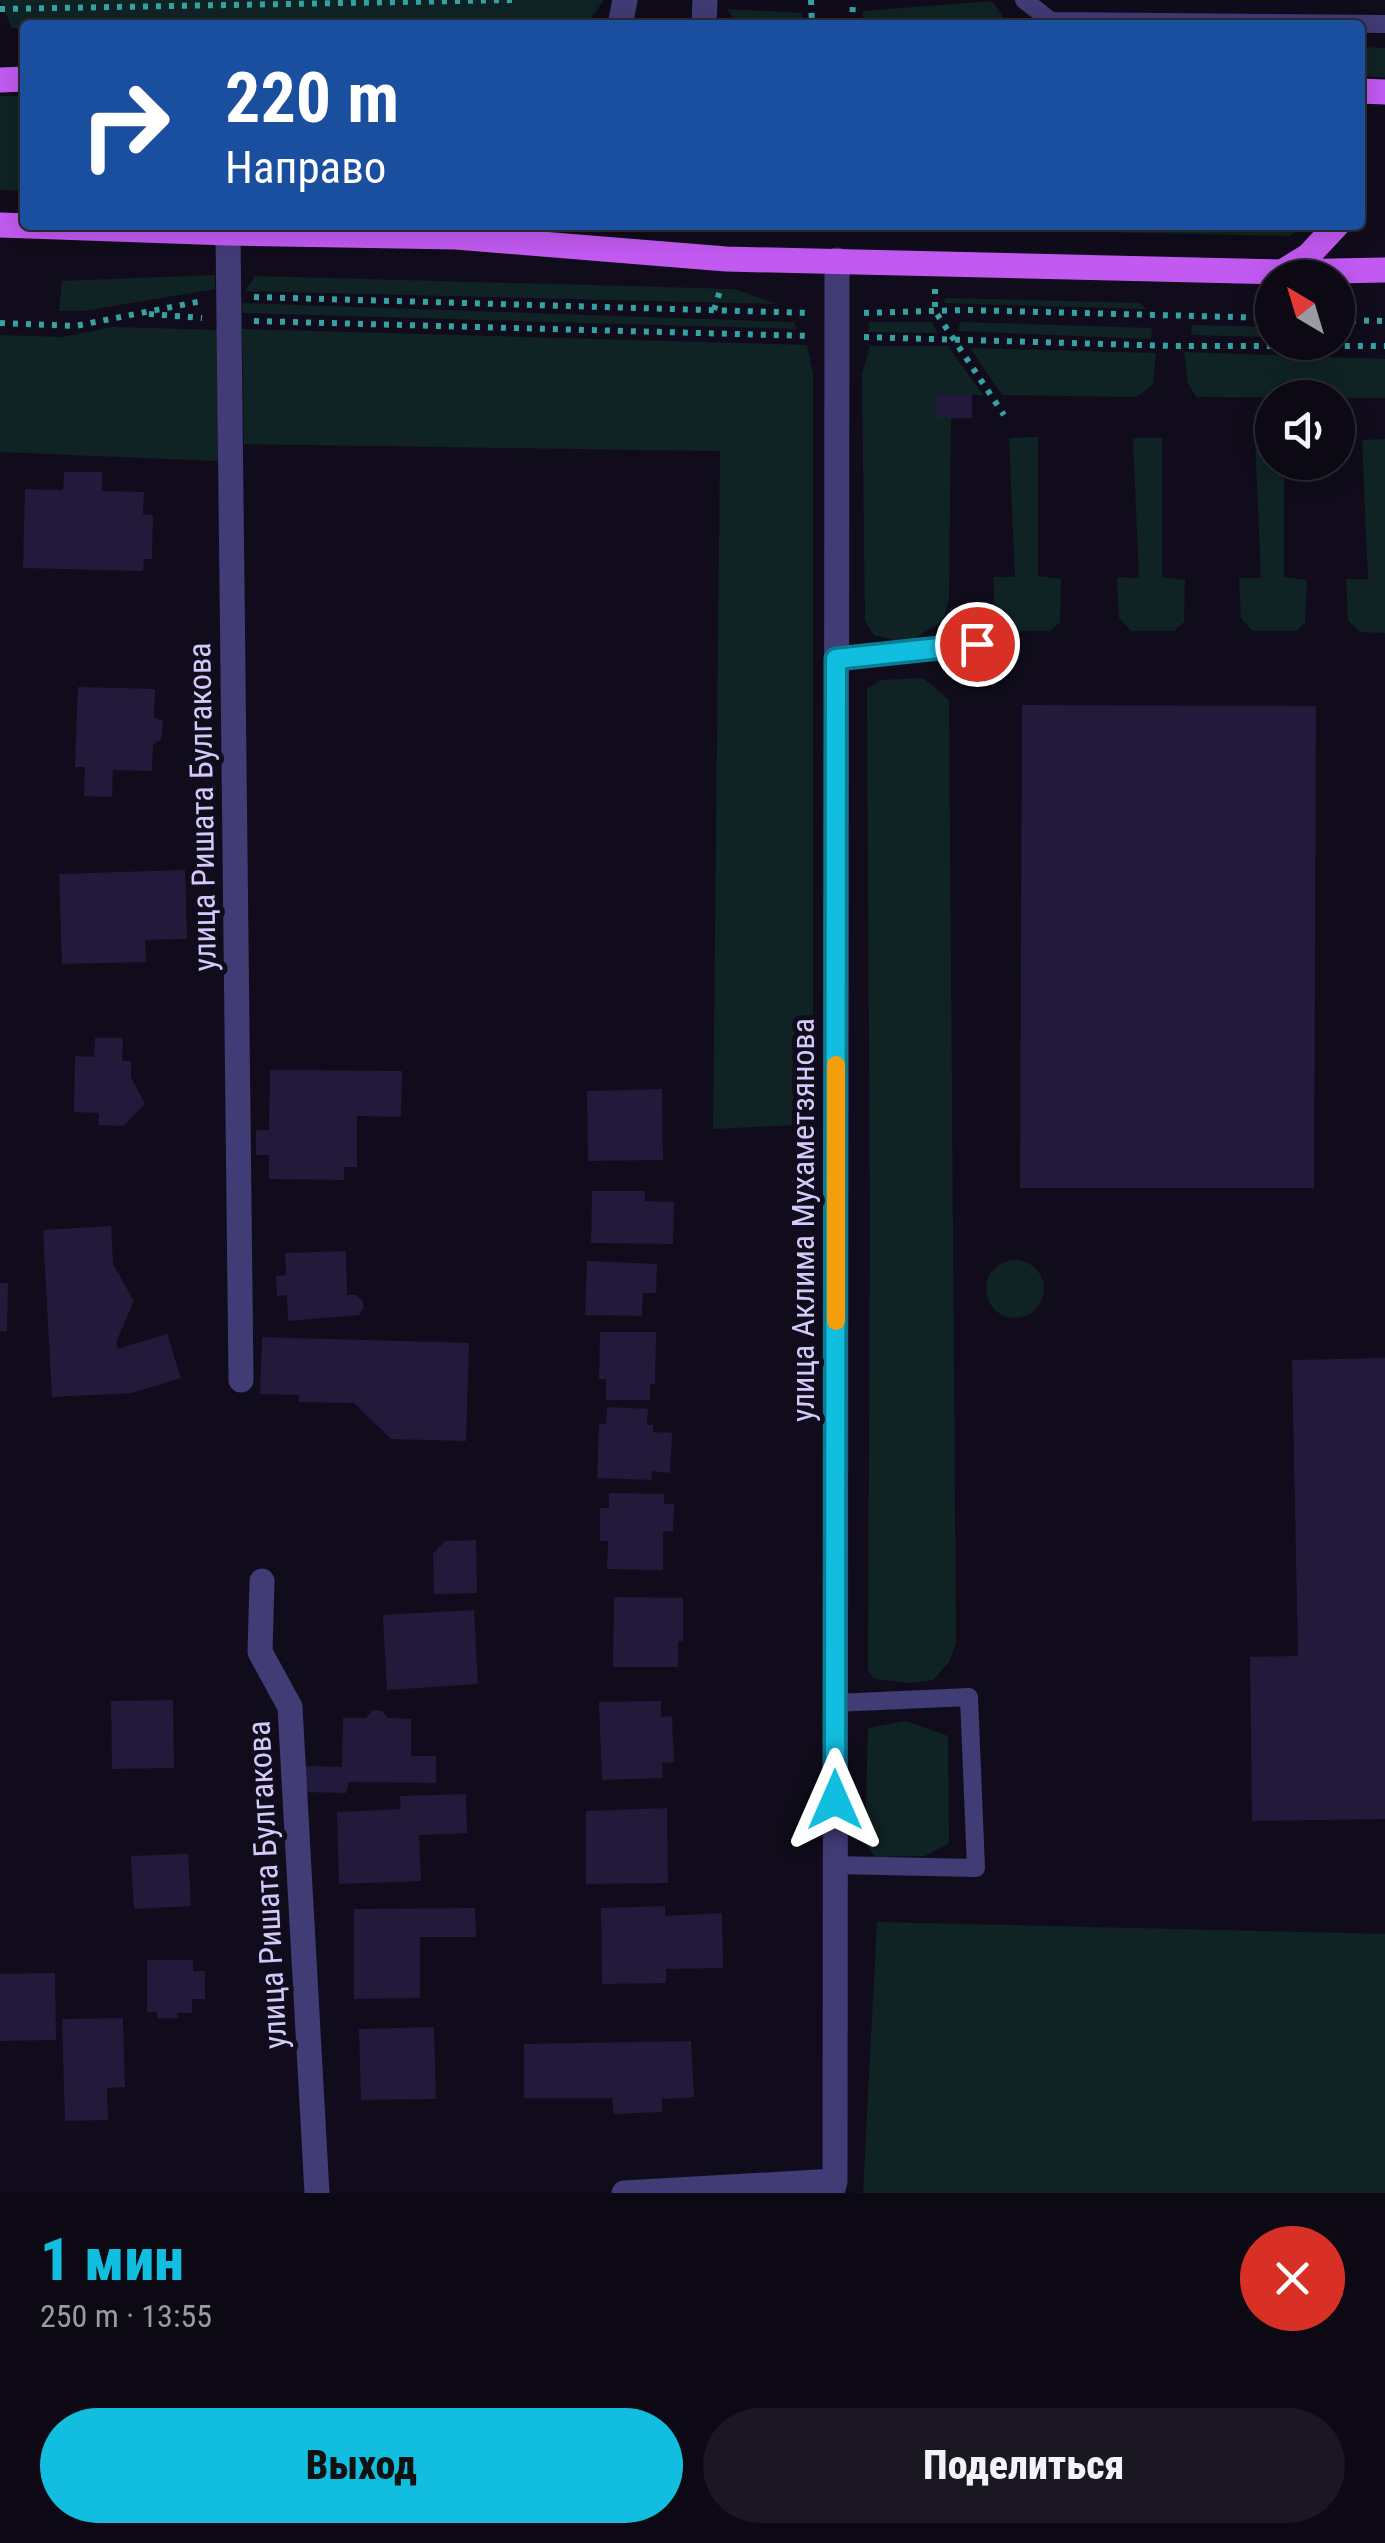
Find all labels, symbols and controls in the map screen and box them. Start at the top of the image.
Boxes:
text: 220 m [225,57,399,139]
icon: right [60,60,190,190]
text: Направо [225,141,386,194]
north arrow [1255,260,1355,360]
map controls [1255,260,1355,480]
button: sound [1255,380,1355,480]
pin [935,602,1020,687]
icon: arrive [950,617,1005,672]
street label: улица Ришата Булгакова [180,642,224,972]
street label: улица Аклима Мухаметзянова [784,1018,822,1422]
street label: улица Ришата Булгакова [239,1720,295,2050]
position arrow [783,1748,887,1852]
text: 1 мин [40,2224,184,2295]
button: close [1240,2226,1345,2331]
text: 250 m · 13:55 [40,2297,212,2335]
button: Выход [40,2408,683,2523]
button: Поделиться [703,2408,1345,2523]

